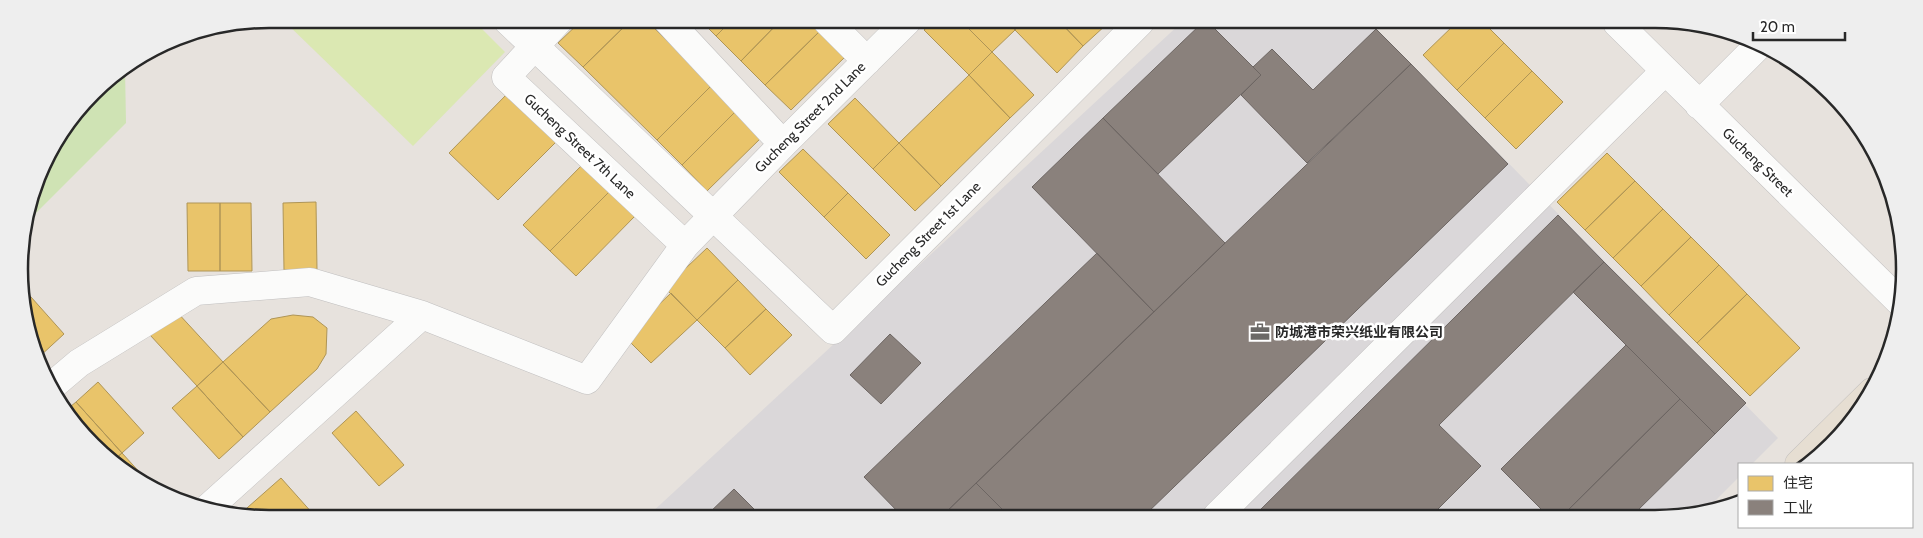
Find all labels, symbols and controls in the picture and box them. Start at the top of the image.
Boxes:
scale bar [1753,10,1846,42]
text: 20 m [1760,18,1795,36]
street label: Gucheng Street 2nd Lane [751,58,869,176]
street label: Gucheng Street 7th Lane [520,90,640,202]
street label: Gucheng Street [1719,124,1797,201]
street label: Gucheng Street 1st Lane [872,178,984,290]
office icon: 防城港市荣兴纸业有限公司 [1249,321,1271,343]
place label: 防城港市荣兴纸业有限公司 [1275,323,1443,341]
legend [1738,463,1913,528]
text: 住宅 [1783,474,1813,492]
text: 工业 [1783,499,1813,517]

